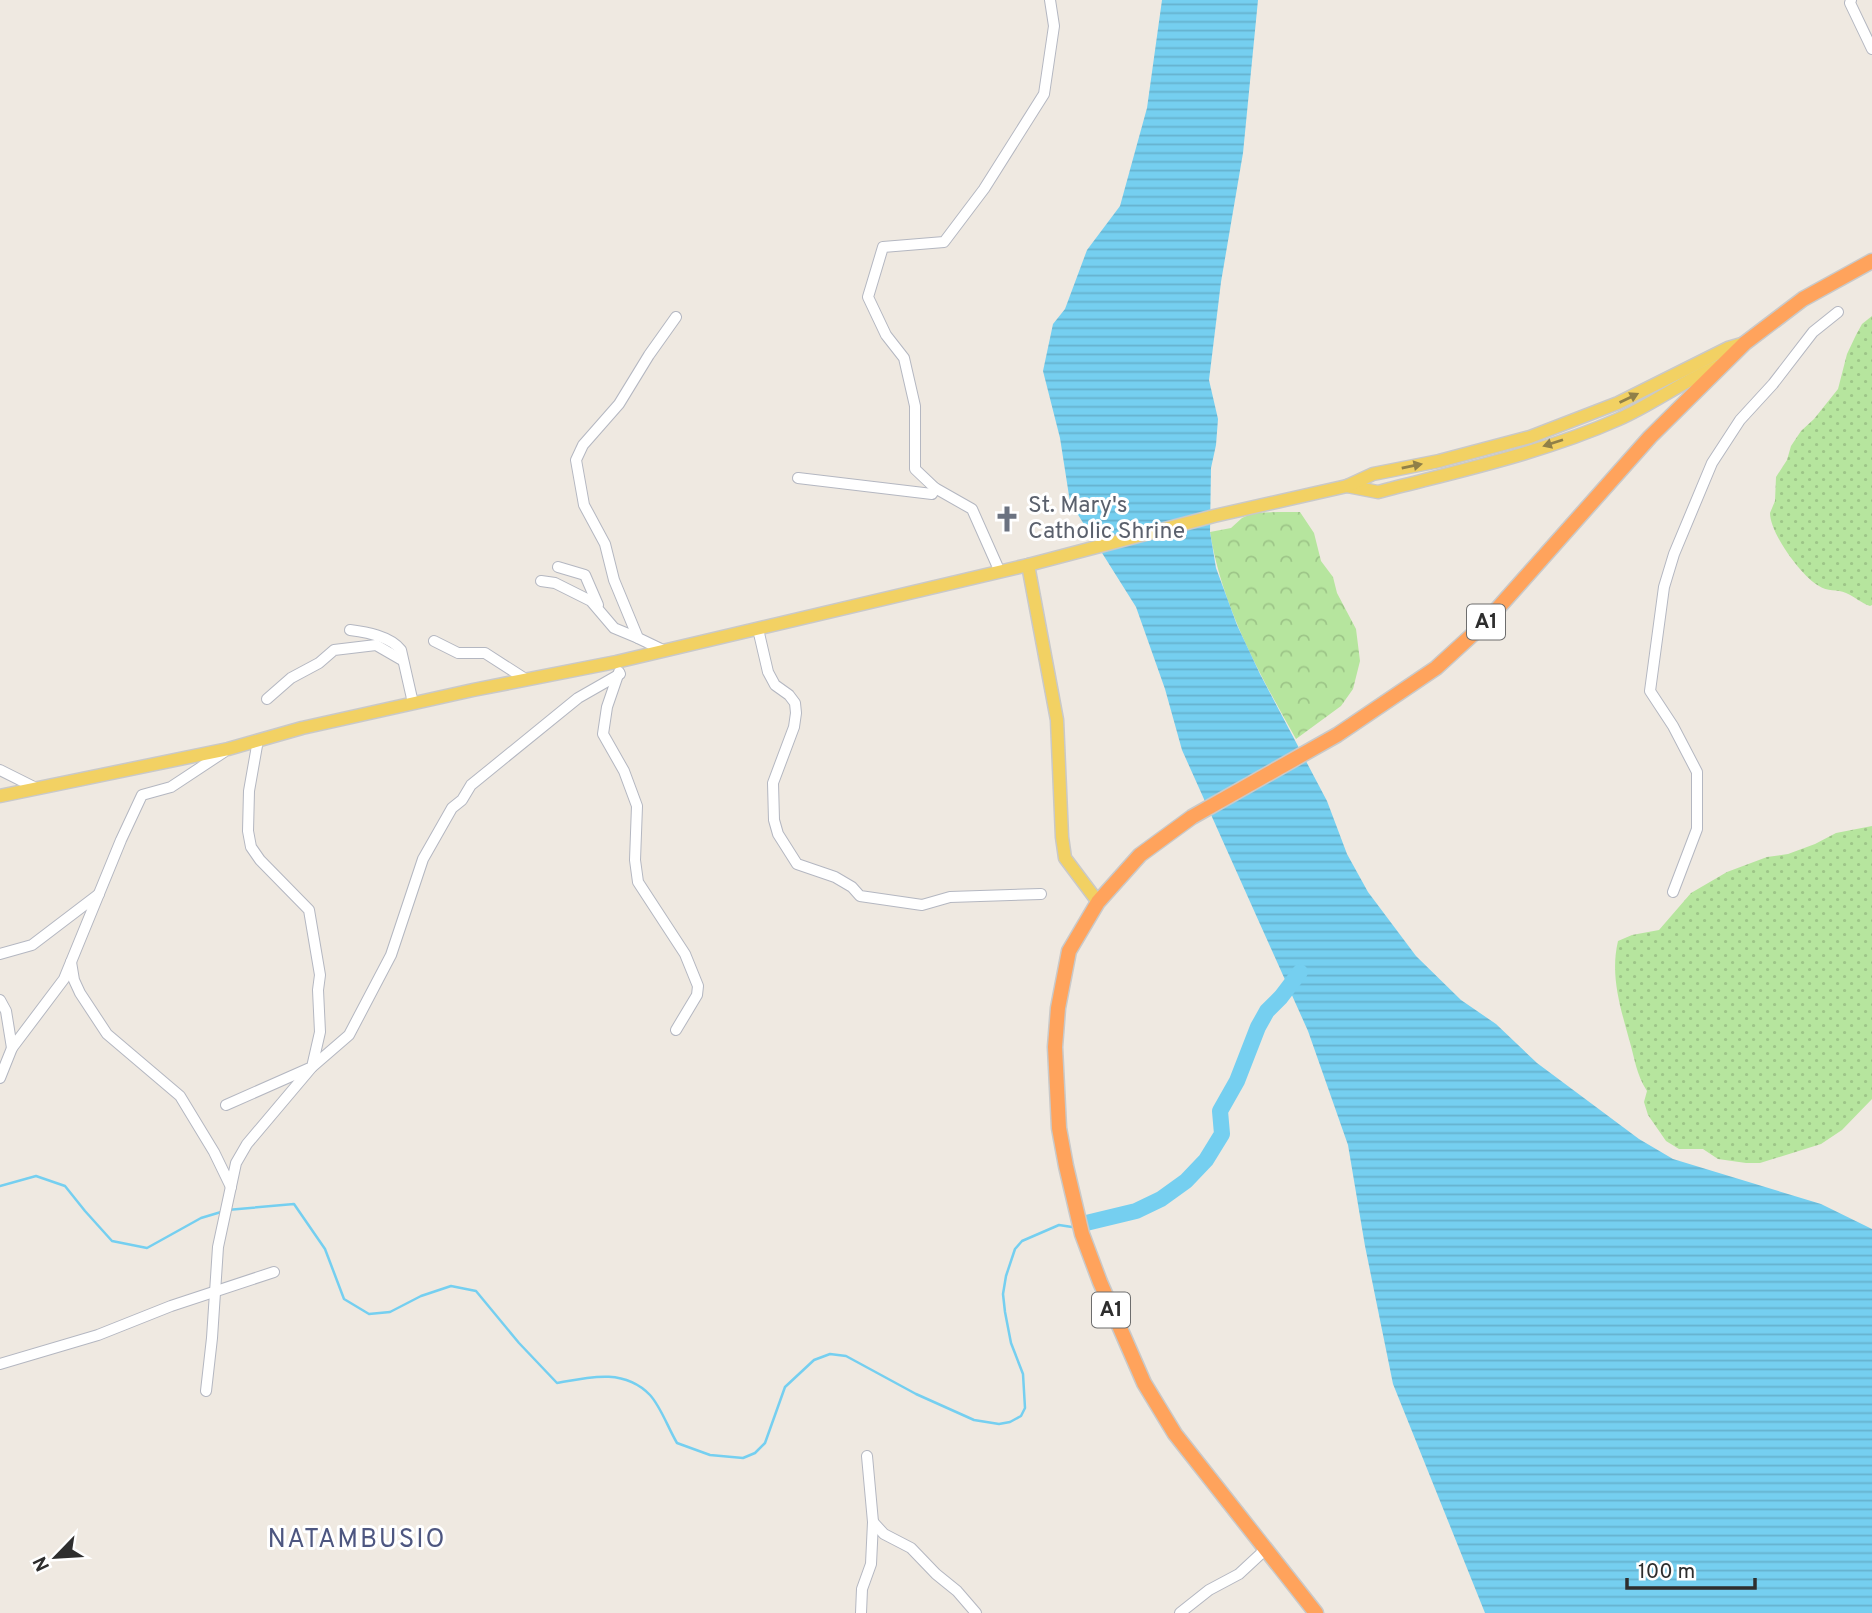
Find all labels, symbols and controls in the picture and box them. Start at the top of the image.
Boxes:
one-way arrow [1619,393,1639,404]
one-way arrow [1543,438,1564,449]
one-way arrow [1401,461,1423,472]
place label: St. Mary's Catholic Shrine [1028,492,1185,547]
church icon: St. Mary's Catholic Shrine [992,504,1022,534]
road number: A1 [1467,604,1505,640]
road number: A1 [1092,1292,1130,1328]
north arrow [21,1522,91,1592]
district label: NATAMBUSIO [267,1524,447,1557]
scale bar [1627,1546,1755,1590]
text: N [29,1552,56,1575]
text: 100 m [1638,1559,1695,1586]

